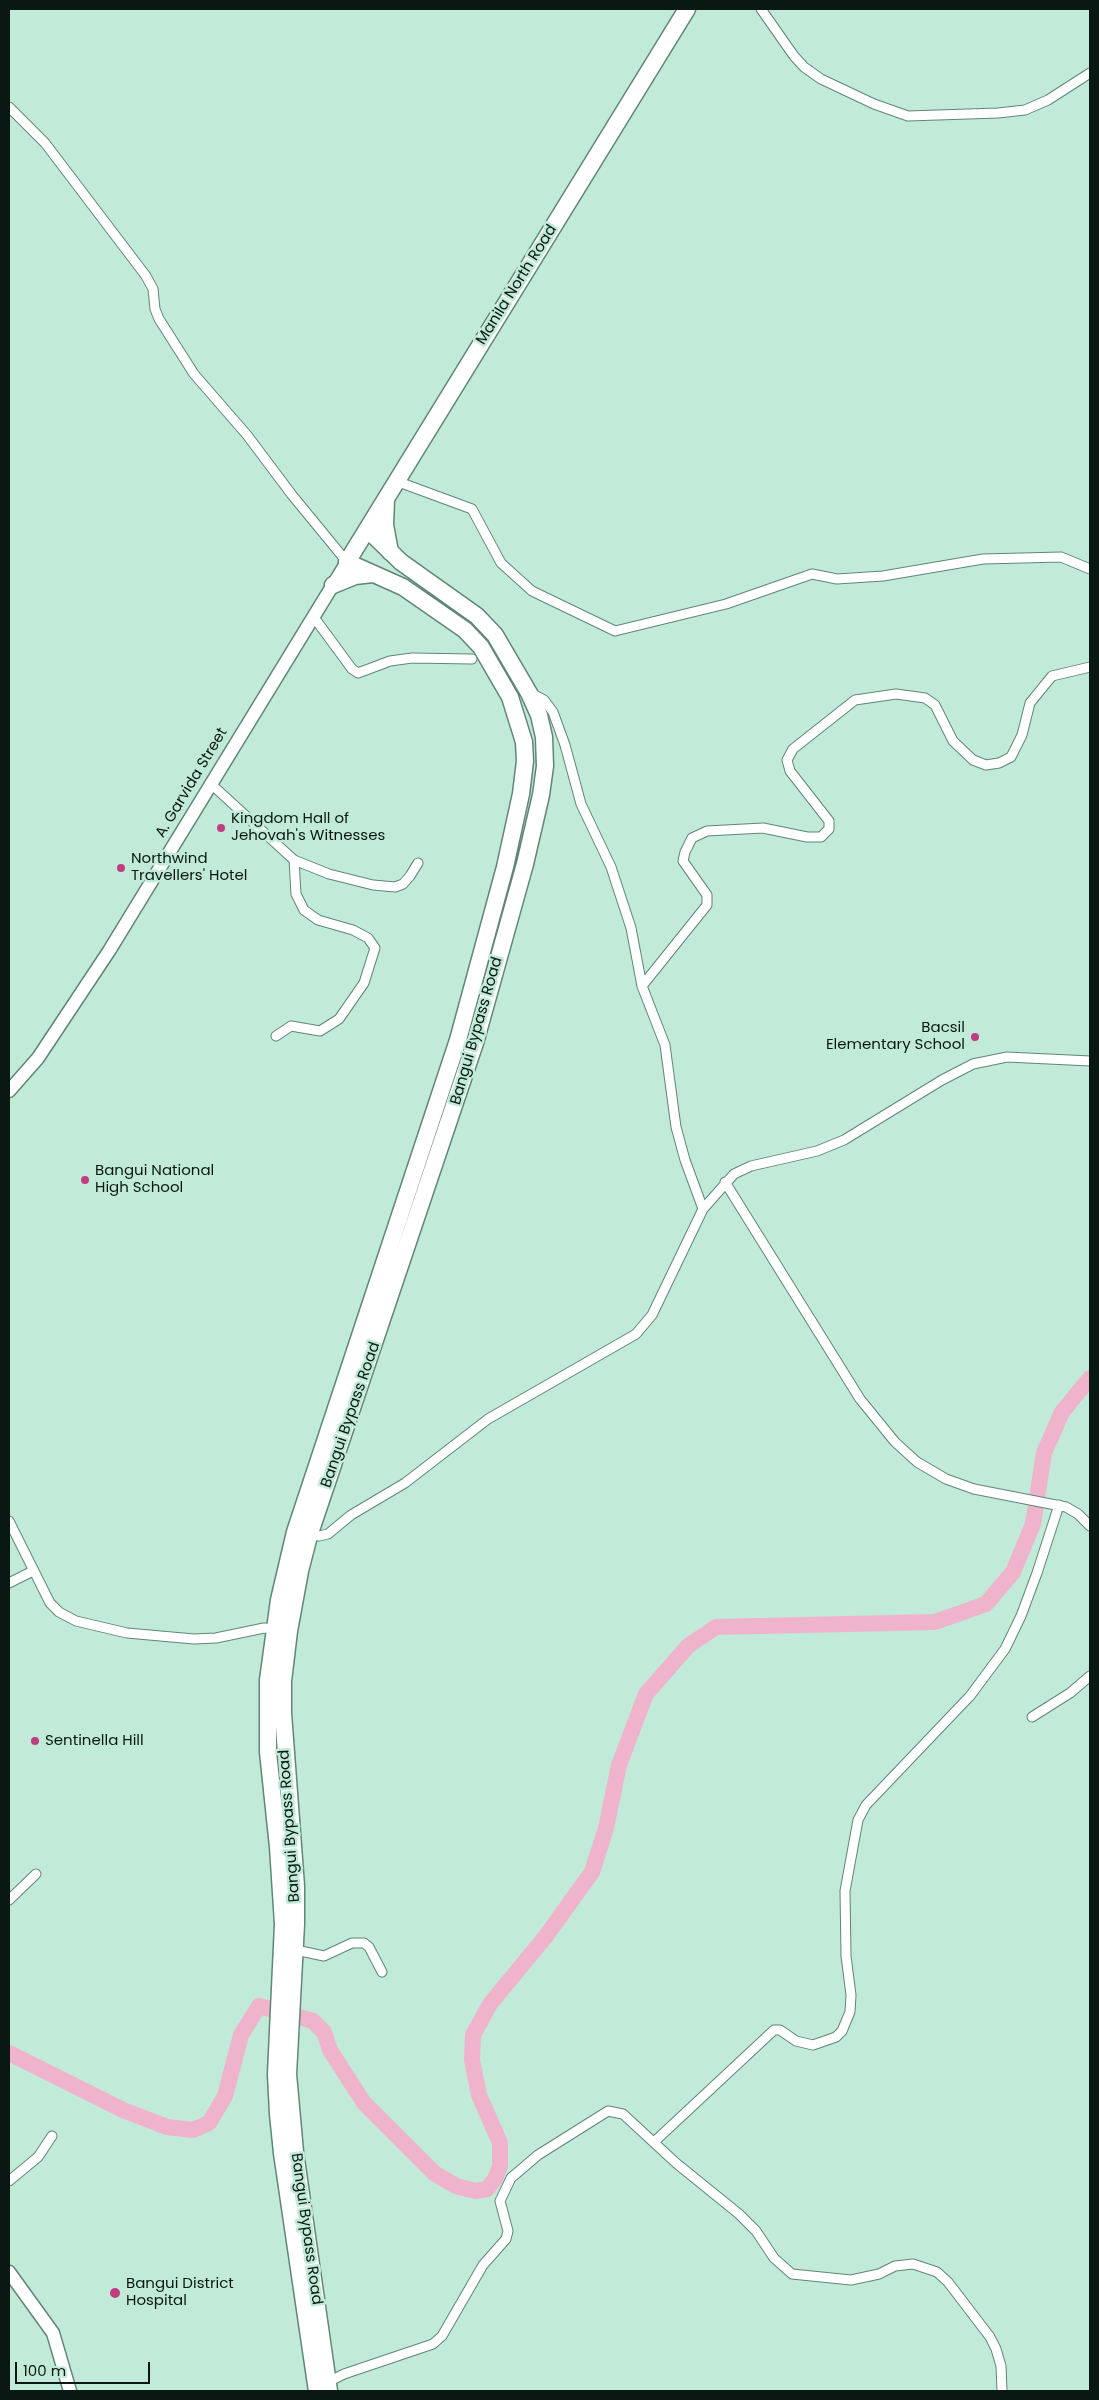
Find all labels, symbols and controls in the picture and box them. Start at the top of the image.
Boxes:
street label: Manila North Road [473,222,561,348]
street label: A. Garvida Street [152,725,232,841]
place label: Kingdom Hall of Jehovah's Witnesses [231,810,385,845]
marker: Kingdom Hall of Jehovah's Witnesses [215,822,227,834]
place label: Northwind Travellers' Hotel [131,850,247,885]
marker: Northwind Travellers' Hotel [115,862,127,874]
street label: Bangui Bypass Road [447,955,507,1107]
place label: Bacsil Elementary School [826,1019,965,1054]
marker: Bacsil Elementary School [969,1031,981,1043]
place label: Bangui National High School [95,1162,214,1197]
marker: Bangui National High School [79,1174,91,1186]
street label: Bangui Bypass Road [318,1340,384,1490]
place label: Sentinella Hill [45,1732,144,1750]
marker: Sentinella Hill [29,1735,41,1747]
street label: Bangui Bypass Road [276,1749,304,1903]
street label: Bangui Bypass Road [286,2152,326,2306]
place label: Bangui District Hospital [126,2275,234,2310]
marker: Bangui District Hospital [108,2286,122,2300]
scale bar [18,2352,152,2384]
text: 100 m [23,2360,66,2381]

